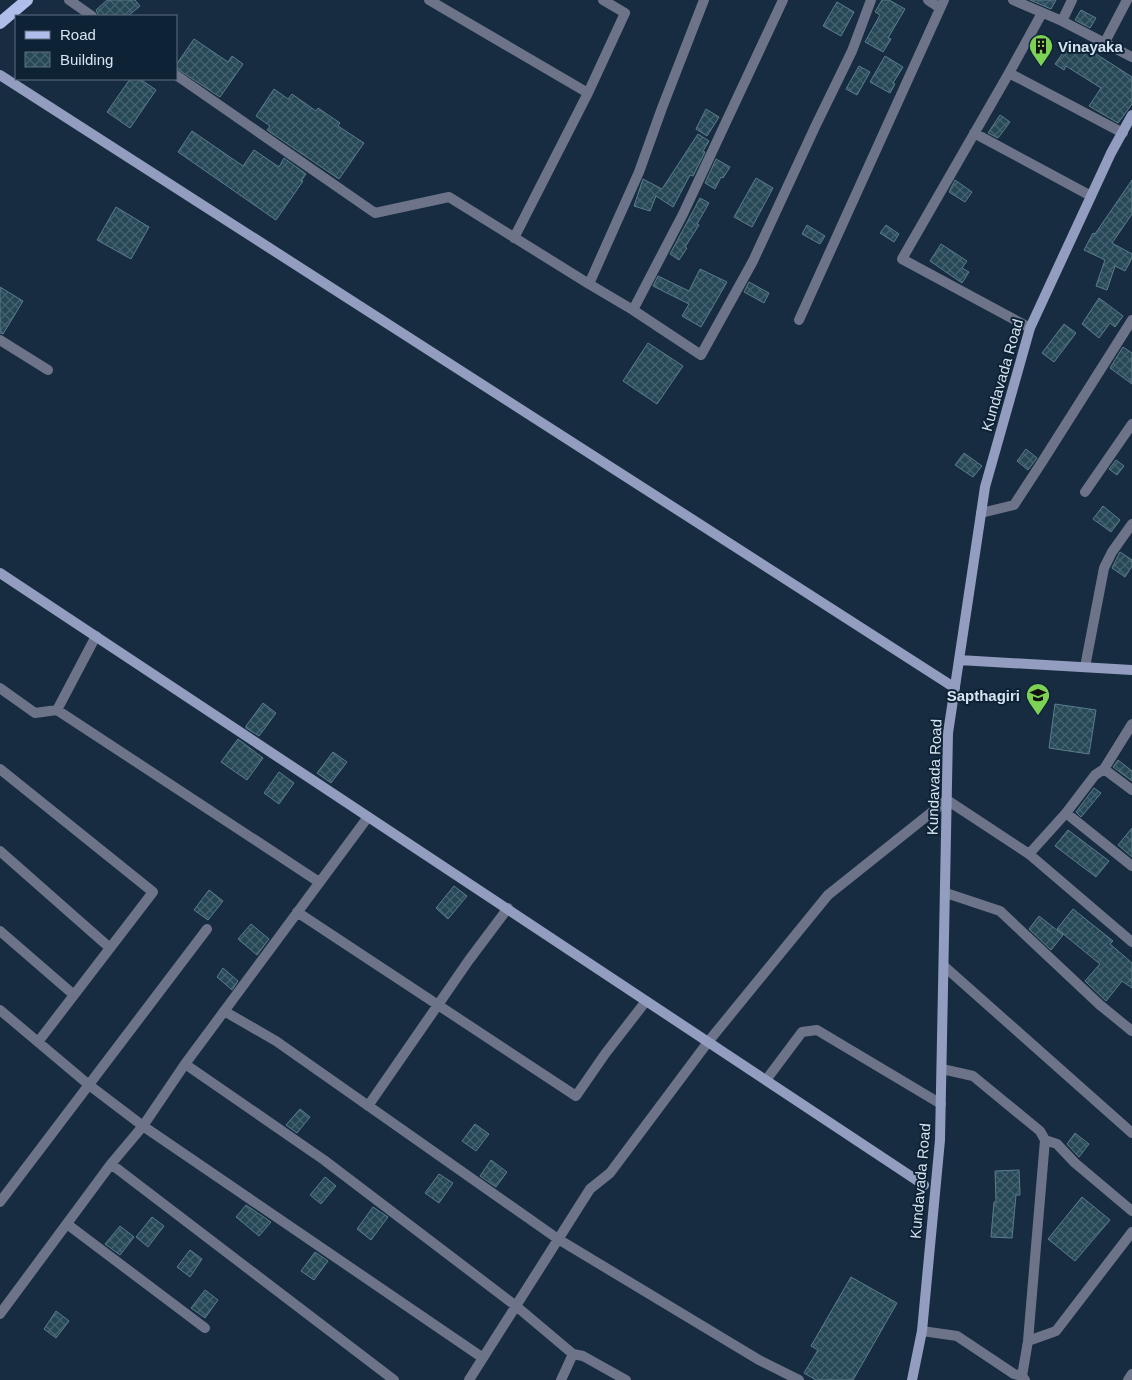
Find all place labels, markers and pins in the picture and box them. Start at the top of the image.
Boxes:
building icon: Vinayaka [1028,33,1054,67]
place label: Vinayaka [1058,38,1123,55]
school or university icon: Sapthagiri [1025,682,1051,716]
place label: Sapthagiri [947,687,1020,704]

